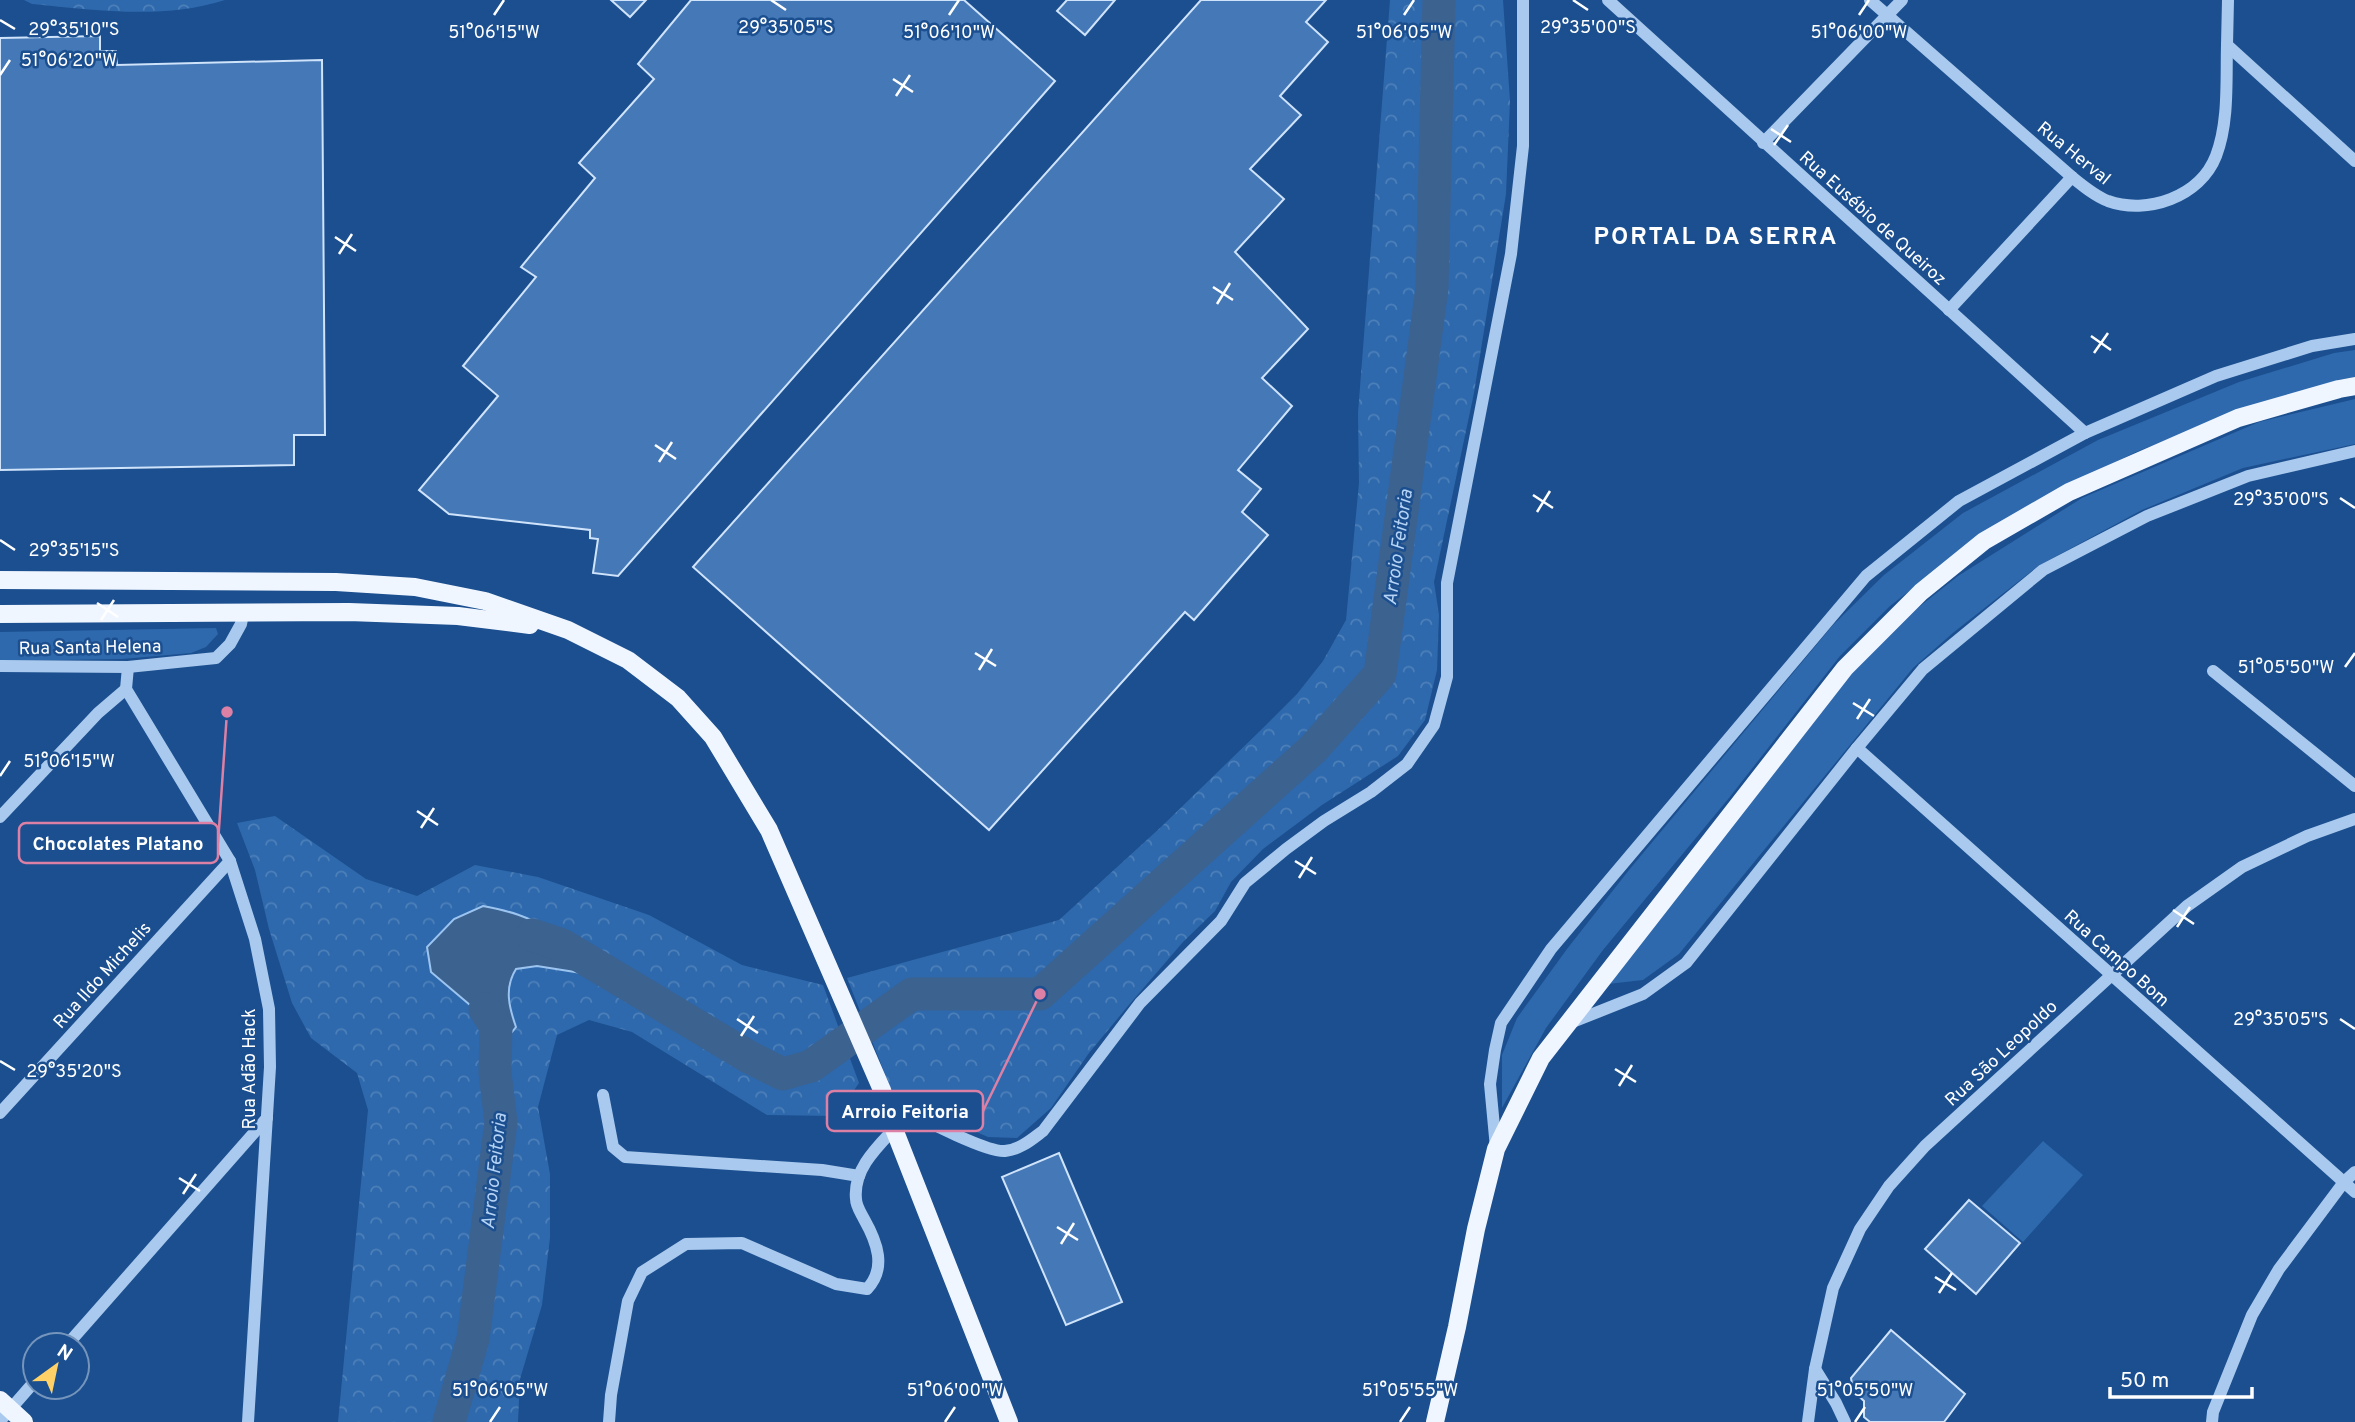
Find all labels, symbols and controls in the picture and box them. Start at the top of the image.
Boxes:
text: 29°35'05"S [738,17,834,40]
text: 29°35'00"S [1540,17,1636,40]
text: 29°35'10"S [28,19,120,42]
text: 51°06'15"W [448,22,540,45]
text: 51°06'10"W [903,22,995,45]
text: 51°06'05"W [1356,22,1452,45]
text: 51°06'00"W [1811,22,1907,45]
text: 51°06'20"W [21,50,117,73]
street label: Rua Herval [2031,117,2115,191]
street label: Rua Eusébio de Queiroz [1794,147,1950,291]
district label: PORTAL DA SERRA [1594,223,1838,253]
water label: Arroio Feitoria [1379,488,1419,607]
text: 29°35'00"S [2233,489,2329,512]
text: 29°35'15"S [29,540,119,563]
street label: Rua Santa Helena [18,636,162,661]
text: 51°05'50"W [2238,657,2334,680]
text: 51°06'15"W [23,751,115,774]
callout: Chocolates Platano [19,823,218,863]
text: Chocolates Platano [32,833,204,857]
street label: Rua Campo Bom [2058,906,2174,1013]
street label: Rua Ildo Michelis [49,918,157,1034]
street label: Rua São Leopoldo [1941,996,2063,1112]
street label: Rua Adão Hack [239,1008,262,1130]
text: 29°35'05"S [2233,1009,2329,1032]
text: 29°35'20"S [26,1061,122,1084]
callout: Arroio Feitoria [827,1091,983,1131]
text: Arroio Feitoria [841,1101,969,1125]
water label: Arroio Feitoria [477,1112,513,1230]
north arrow [21,1331,91,1401]
text: N [52,1340,76,1367]
scale bar [2110,1356,2252,1400]
text: 50 m [2120,1368,2169,1395]
text: 51°06'05"W [452,1380,548,1403]
text: 51°06'00"W [907,1380,1003,1403]
text: 51°05'55"W [1362,1380,1458,1403]
text: 51°05'50"W [1817,1380,1913,1403]

